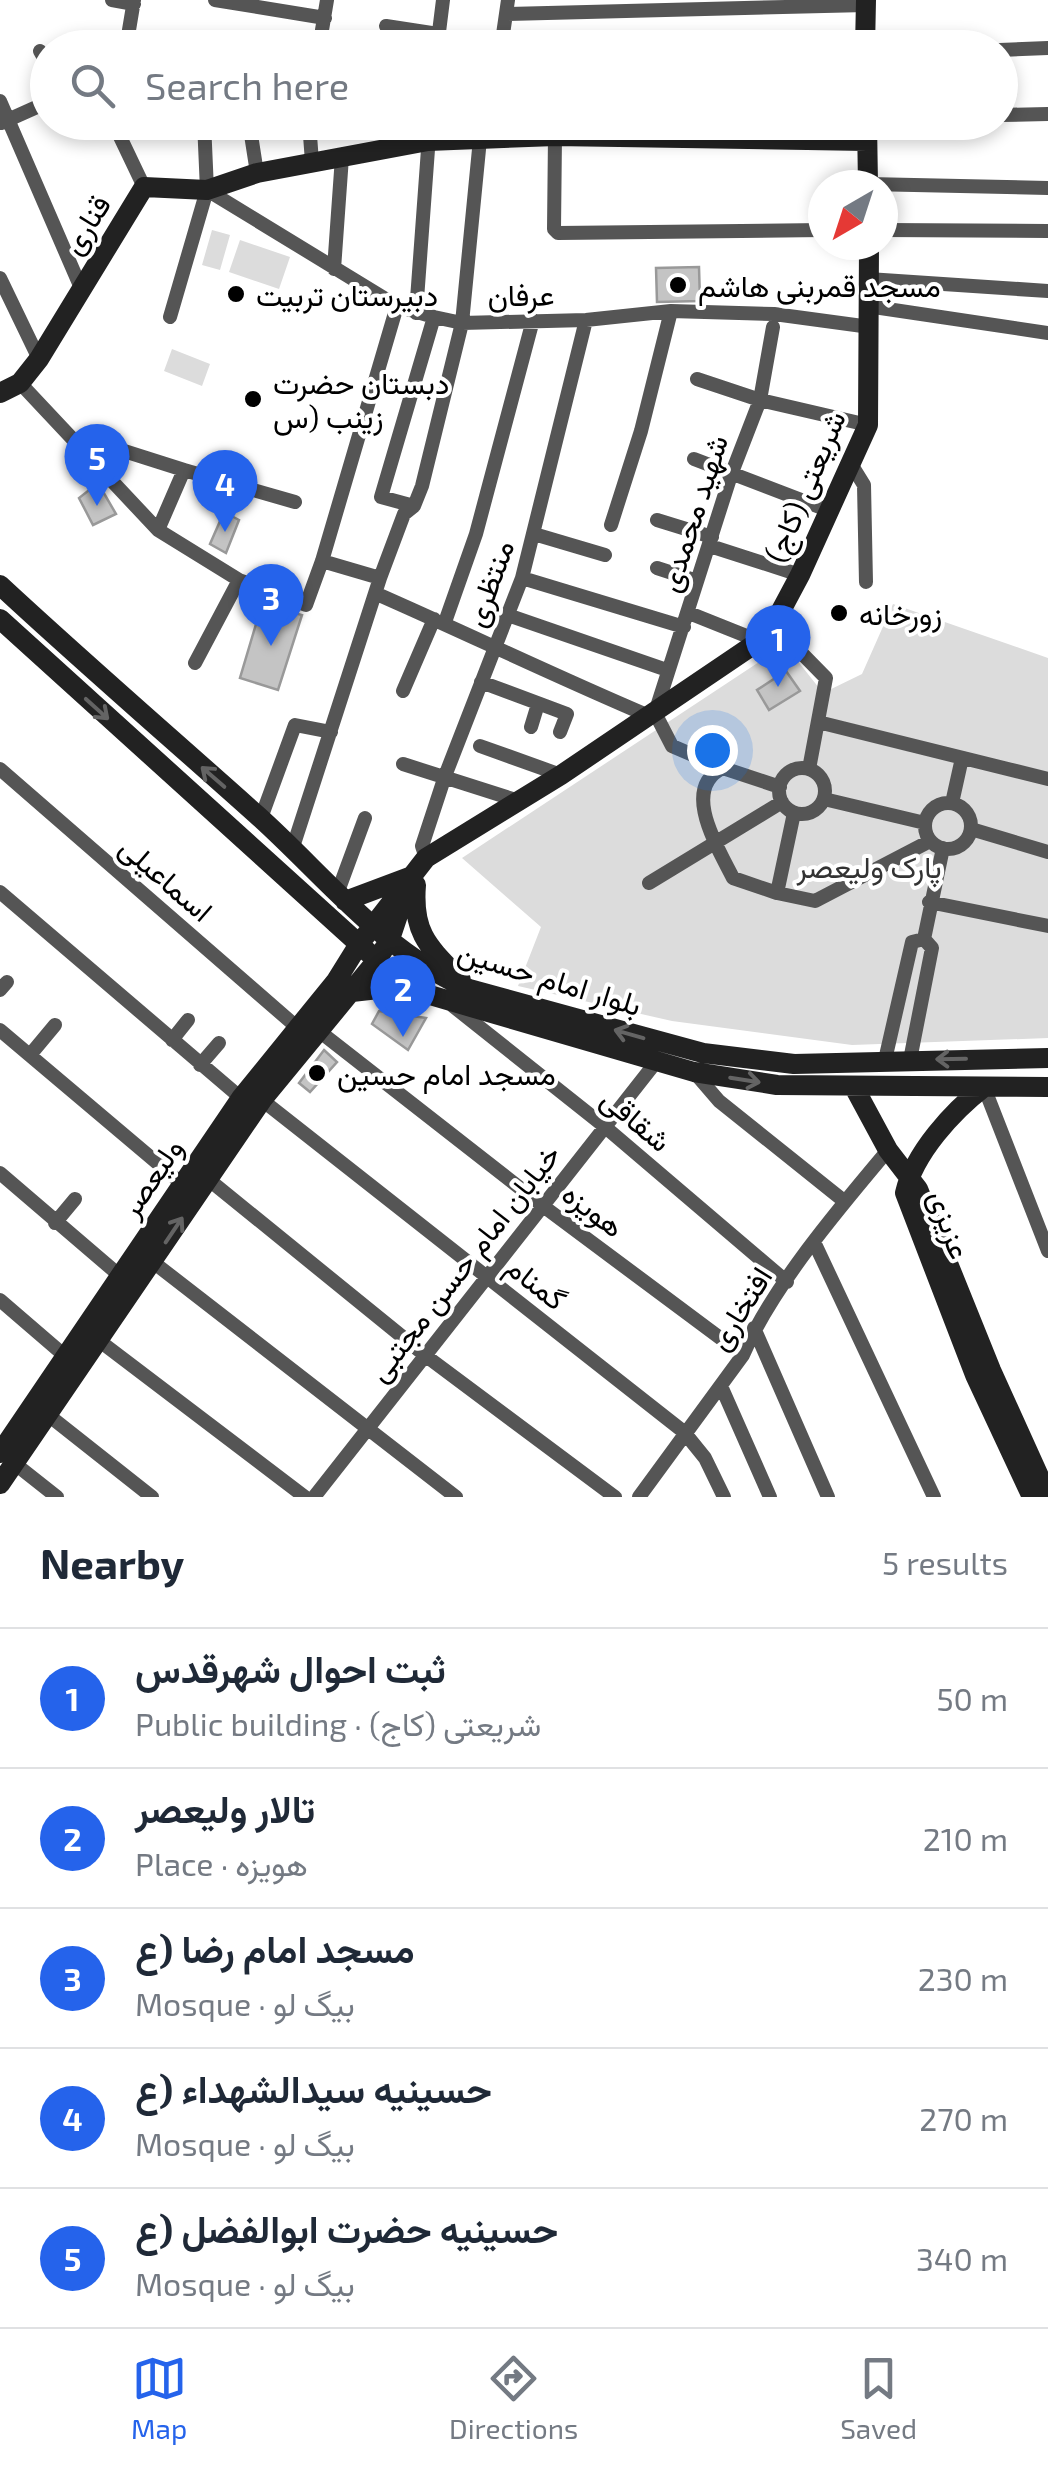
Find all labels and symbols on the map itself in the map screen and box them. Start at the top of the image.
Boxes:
north arrow [808,170,898,260]
street label: قناری [53,188,119,261]
place label: مسجد قمربنی هاشم [698,267,941,306]
marker: مسجد قمربنی هاشم [667,274,689,296]
street label: عرفان [487,275,555,315]
place label: دبیرستان تربیت [256,276,438,314]
marker: دبیرستان تربیت [225,283,247,305]
place label: دبستان حضرت زینب (س [273,364,449,436]
marker: دبستان حضرت زینب (س [242,388,264,410]
street label: شریعتی (کاج) [756,405,856,569]
pin: 5 [64,424,130,506]
street label: شهید محمدی [650,430,736,597]
pin: 4 [192,450,258,532]
street label: منتظری [456,535,522,632]
pin: 3 [238,564,304,646]
place label: زورخانه [859,595,942,633]
marker: زورخانه [828,602,850,624]
pin: 1 [746,604,810,687]
one-way arrow [84,697,109,720]
your location [687,725,738,776]
one-way arrow [201,766,227,788]
street label: اسماعیلی [112,828,221,930]
park label: پارک ولیعصر [795,848,942,888]
street label: بلوار امام حسین [453,932,646,1025]
pin: 2 [370,954,436,1037]
one-way arrow [614,1023,645,1042]
one-way arrow [935,1050,967,1069]
place label: مسجد امام حسین [337,1055,556,1094]
marker: مسجد امام حسین [306,1062,328,1084]
one-way arrow [729,1071,761,1090]
street label: شقاقی [594,1080,679,1160]
street label: ولیعصر [110,1131,191,1225]
street label: خیابان امام حسن مجتبی [359,1136,569,1390]
street label: هویزه [555,1174,632,1245]
street label: عزیزی [921,1185,979,1264]
one-way arrow [163,1217,184,1245]
street label: گمنام [498,1247,574,1319]
street label: افتخاری [700,1260,780,1357]

